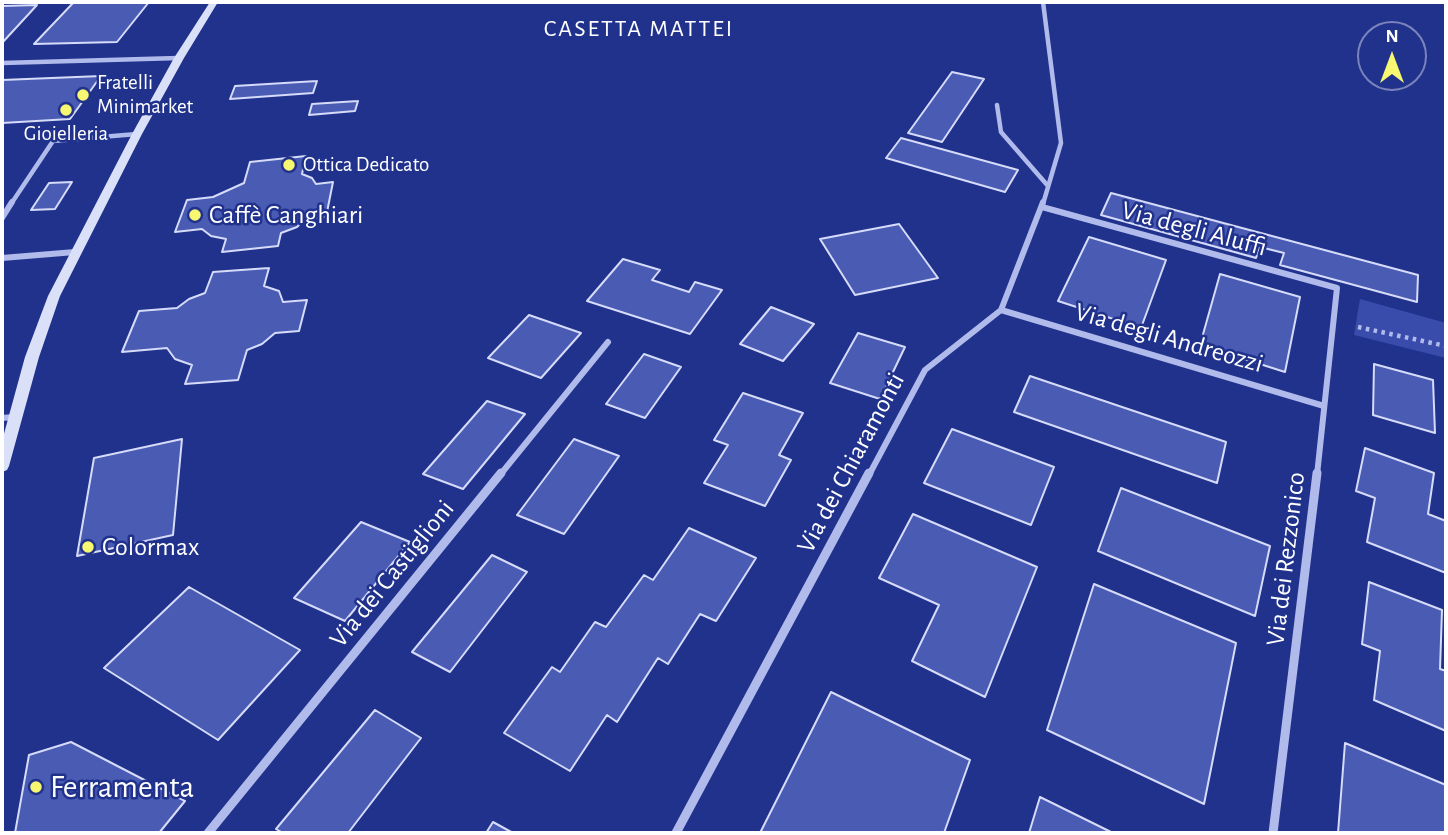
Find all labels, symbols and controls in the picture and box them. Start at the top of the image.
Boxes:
district label: CASETTA MATTEI [546,15,732,43]
north arrow [1357,21,1427,91]
text: N [1385,27,1399,46]
place label: Fratelli Minimarket [97,70,193,120]
marker: Fratelli Minimarket [75,87,91,103]
marker: Gioielleria [58,102,74,118]
place label: Gioielleria [24,121,108,147]
place label: Ottica Dedicato [303,152,429,178]
marker: Ottica Dedicato [281,157,297,173]
street label: Via degli Aluffi [1118,195,1270,263]
place label: Caffè Canghiari [209,199,363,231]
marker: Caffè Canghiari [187,207,203,223]
street label: Via degli Andreozzi [1071,296,1267,380]
street label: Via dei Chiaramonti [790,368,912,558]
street label: Via dei Rezzonico [1260,470,1312,648]
street label: Via dei Castiglioni [323,494,461,654]
place label: Colormax [102,531,199,563]
marker: Colormax [80,539,96,555]
place label: Ferramenta [50,768,194,806]
marker: Ferramenta [28,779,44,795]

